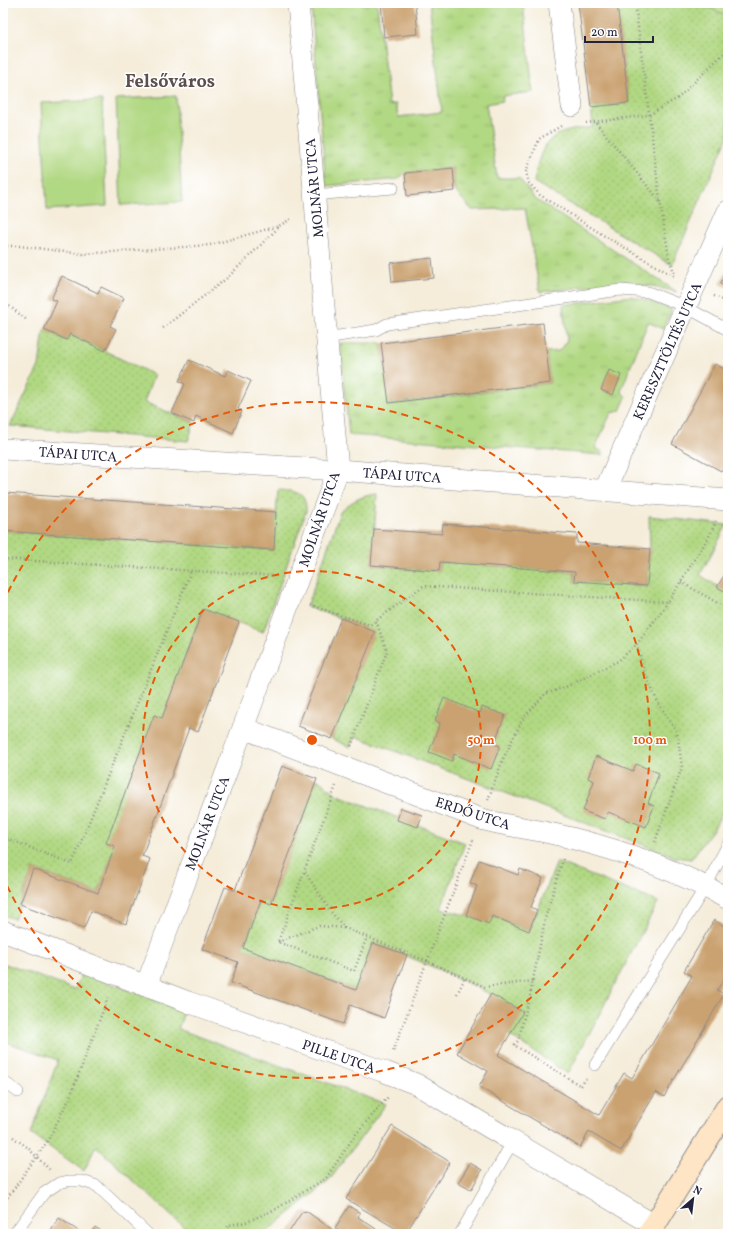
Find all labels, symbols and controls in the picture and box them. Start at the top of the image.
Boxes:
scale bar [585,18,653,44]
text: 20 m [591,25,618,41]
district label: Felsőváros [125,70,215,95]
street label: MOLNÁR UTCA [302,137,329,238]
street label: KERESZTTÖLTÉS UTCA [629,280,707,423]
street label: TÁPAI UTCA [38,443,118,468]
street label: TÁPAI UTCA [362,464,442,489]
street label: MOLNÁR UTCA [295,469,346,570]
centre of rings [305,733,319,747]
text: 50 m [467,733,495,749]
text: 100 m [633,733,667,749]
street label: MOLNÁR UTCA [182,773,235,873]
street label: ERDŐ UTCA [433,792,513,835]
street label: PILLE UTCA [299,1036,378,1079]
north arrow [673,1179,713,1219]
text: N [690,1183,704,1200]

